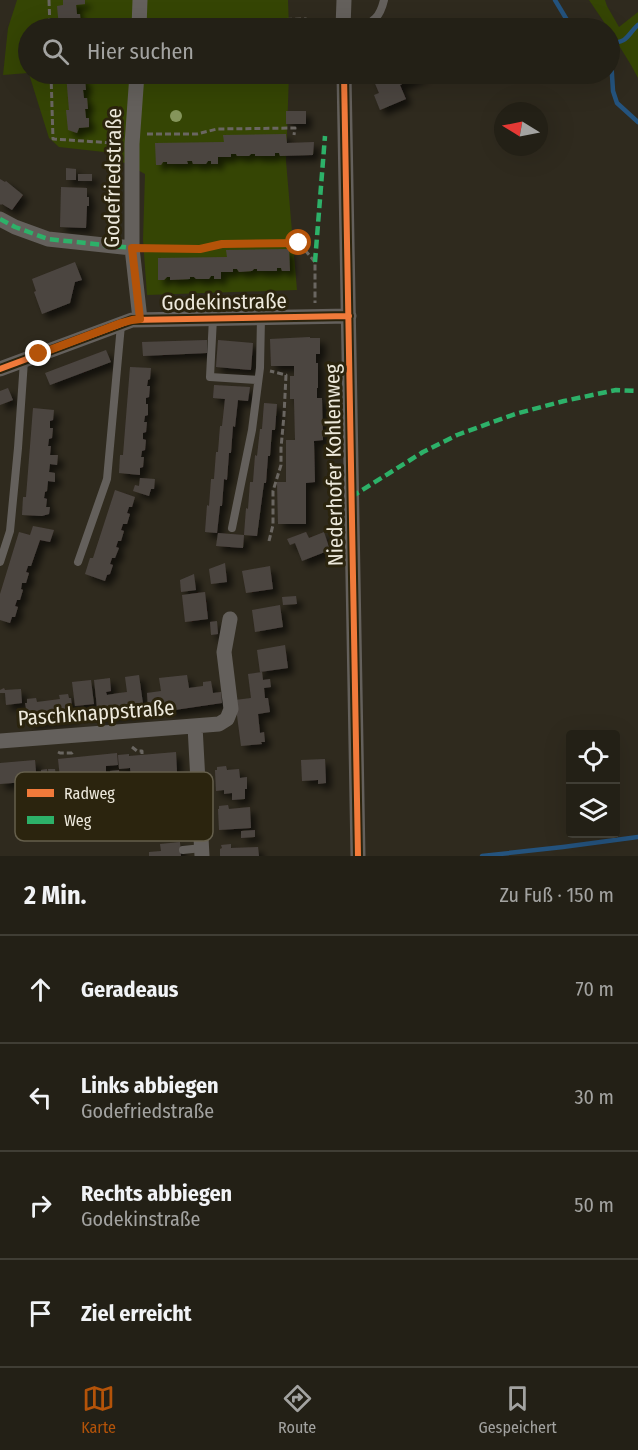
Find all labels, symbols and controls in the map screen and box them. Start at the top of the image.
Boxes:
search box [18,18,620,84]
icon: search [39,35,72,68]
text: Hier suchen [87,38,194,65]
north arrow [494,102,548,156]
street label: Godefriedstraße [99,108,127,248]
route start [285,229,311,255]
street label: Godekinstraße [161,288,287,316]
route end [25,340,51,366]
street label: Niederhofer Kohlenweg [319,364,349,566]
street label: Paschknappstraße [17,695,175,731]
map controls [566,730,620,838]
button: locate [566,730,620,784]
legend [15,772,213,841]
text: Radweg [64,784,115,803]
button: layers [566,784,620,838]
text: Weg [64,811,92,830]
text: 2 Min. [24,880,86,911]
text: Zu Fuß · 150 m [500,883,614,907]
icon: ahead [24,973,57,1006]
text: Geradeaus [81,976,178,1003]
text: 70 m [576,977,614,1001]
text: Links abbiegen [81,1072,219,1099]
icon: left [24,1081,57,1114]
text: 30 m [574,1085,614,1109]
text: Godefriedstraße [81,1099,214,1123]
text: Rechts abbiegen [81,1180,232,1207]
icon: right [24,1189,57,1222]
text: 50 m [574,1193,614,1217]
text: Godekinstraße [81,1207,200,1231]
icon: arrive [24,1297,57,1330]
text: Ziel erreicht [81,1300,192,1327]
tab: Karte [81,1382,116,1437]
tab: Route [278,1382,316,1437]
tab: Gespeichert [478,1382,557,1437]

